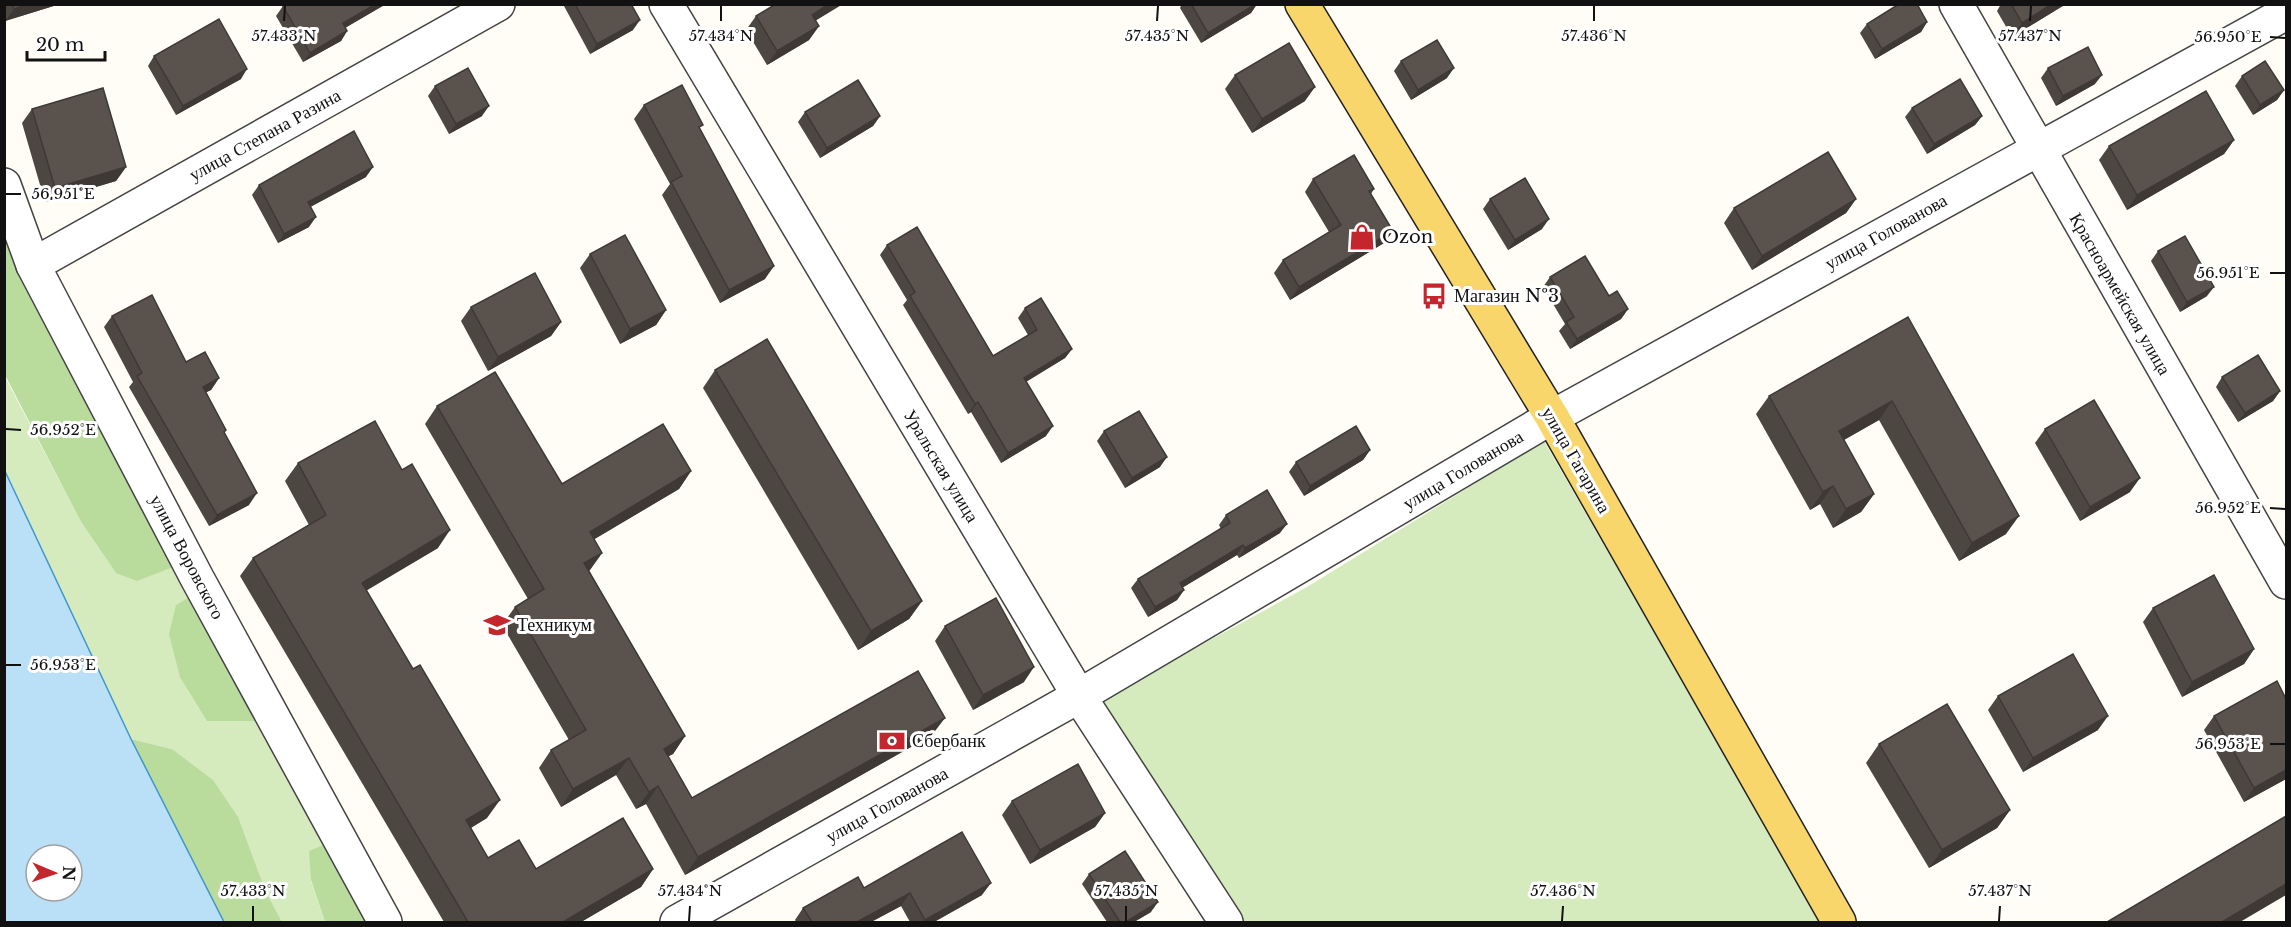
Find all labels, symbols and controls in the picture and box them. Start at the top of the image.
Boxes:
scale bar [27,24,105,62]
text: 57.433°N [251,26,317,45]
text: 57.434°N [689,26,753,45]
text: 57.435°N [1125,26,1189,45]
text: 57.436°N [1561,26,1627,45]
text: 57.437°N [1998,26,2062,45]
text: 56.950°E [2194,27,2262,46]
text: 20 m [36,34,84,56]
street label: улица Степана Разина [185,84,345,186]
text: 56.951°E [31,184,95,203]
street label: улица Голованова [1821,189,1951,275]
street label: Красноармейская улица [2065,209,2175,379]
shop icon: Ozon [1347,222,1377,252]
place label: Ozon [1382,226,1433,248]
text: 56.951°E [2196,263,2260,282]
bus stop icon: Магазин №3 [1419,281,1449,311]
place label: Магазин №3 [1454,285,1559,307]
street label: улица Гагарина [1537,403,1615,517]
street label: Уральская улица [899,406,983,526]
text: 56.952°E [30,420,96,439]
street label: улица Голованова [1399,425,1527,515]
street label: улица Воровского [145,491,229,623]
text: 56.952°E [2195,498,2261,517]
school or university icon: Техникум [482,610,512,640]
place label: Техникум [517,614,592,636]
text: 56.953°E [30,655,96,674]
bank icon: Сбербанк [877,726,907,756]
place label: Сбербанк [912,730,986,752]
text: 56.953°E [2195,734,2261,753]
street label: улица Голованова [822,762,952,848]
north arrow [24,843,84,903]
text: N [59,866,79,881]
text: 57.433°N [220,881,286,900]
text: 57.434°N [658,881,722,900]
text: 57.435°N [1094,881,1158,900]
text: 57.436°N [1530,881,1596,900]
text: 57.437°N [1968,881,2032,900]

